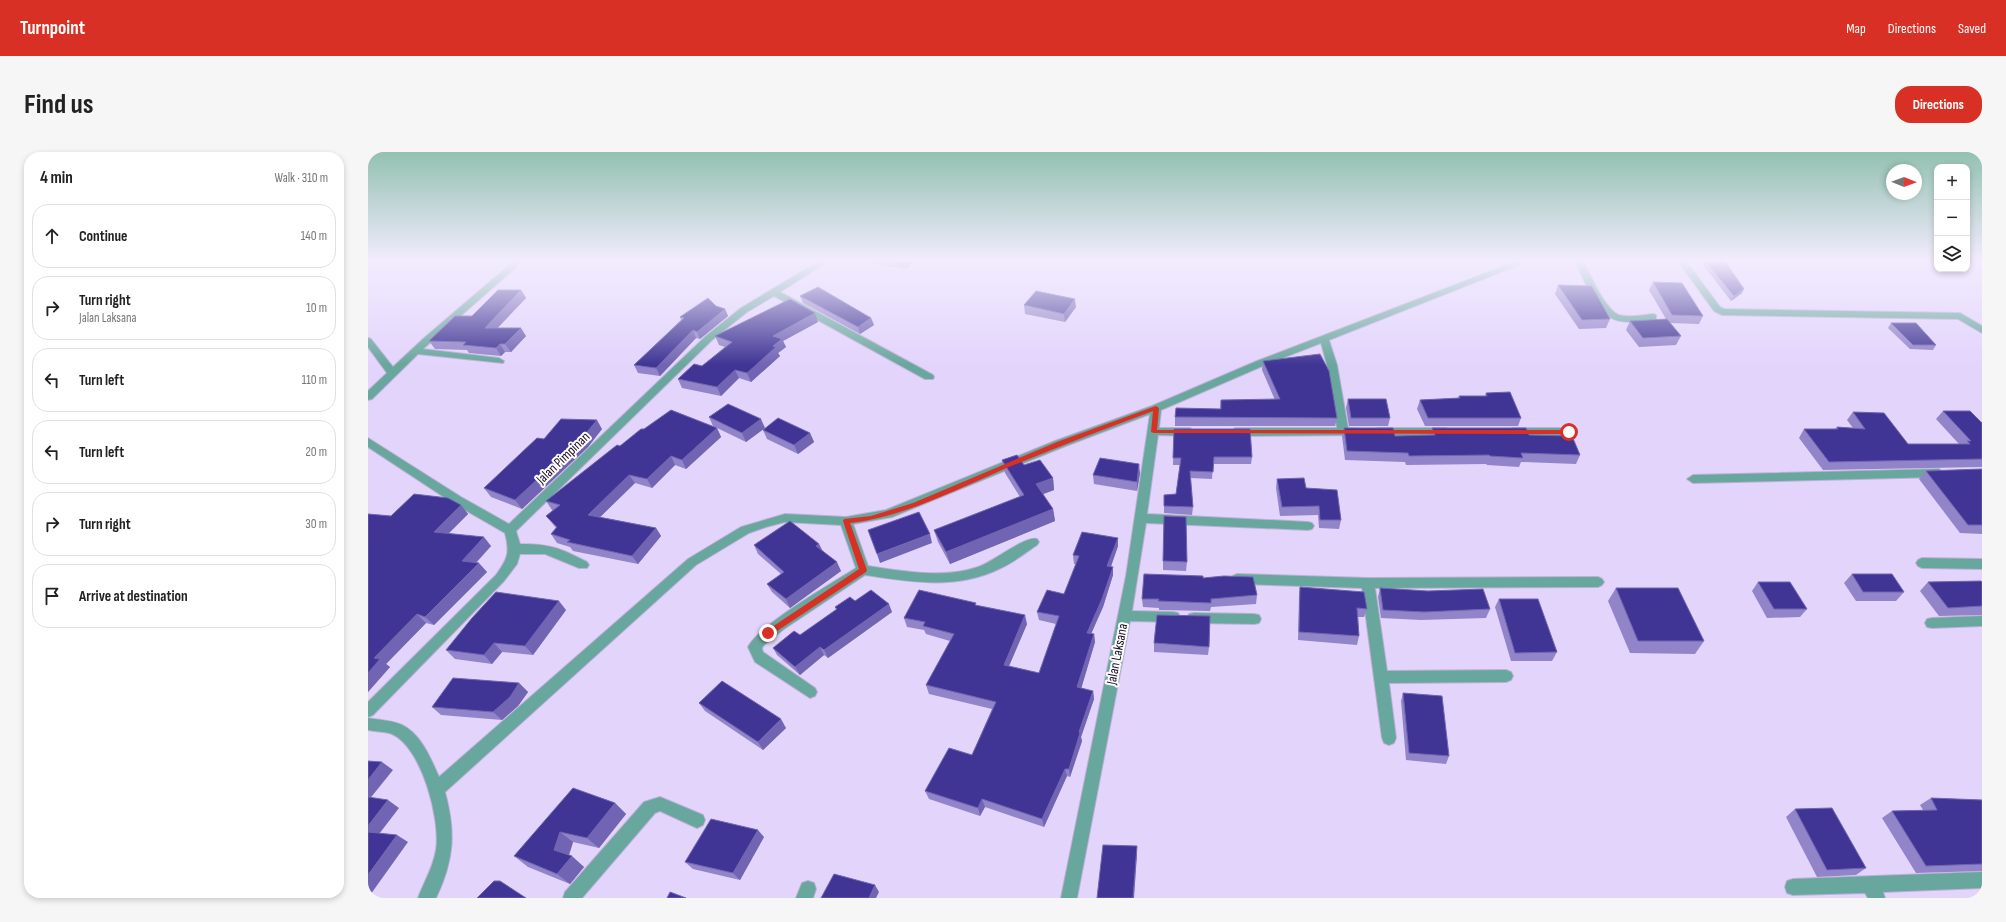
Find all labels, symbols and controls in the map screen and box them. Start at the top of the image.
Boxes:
text: Turnpoint [20,17,85,40]
text: Map [1846,20,1866,37]
text: Directions [1888,20,1936,37]
text: Saved [1958,20,1986,37]
button: Directions [1895,86,1982,123]
text: Find us [24,88,93,121]
north arrow [1886,164,1922,200]
map controls [1934,164,1970,272]
button: + [1934,164,1970,200]
text: 4 min [40,168,73,188]
text: Walk · 310 m [275,170,328,186]
button: − [1934,200,1970,236]
icon: ahead [41,225,63,247]
text: Continue [79,227,128,246]
text: 140 m [301,228,327,244]
button: layers [1934,236,1970,272]
text: Turn right [79,291,131,310]
icon: right [41,297,63,319]
text: 10 m [306,300,327,316]
text: Jalan Laksana [79,310,137,326]
icon: left [41,369,63,391]
text: Turn left [79,371,124,390]
text: 110 m [302,372,327,388]
route start [1560,423,1578,441]
street label: Jalan Pimpinan [532,428,593,488]
icon: left [41,441,63,463]
text: Turn left [79,443,124,462]
text: 20 m [305,444,327,460]
icon: right [41,513,63,535]
text: Turn right [79,515,131,534]
text: 30 m [305,516,327,532]
icon: arrive [41,585,63,607]
text: Arrive at destination [79,587,188,606]
street label: Jalan Laksana [1103,622,1131,687]
route end [759,624,777,642]

